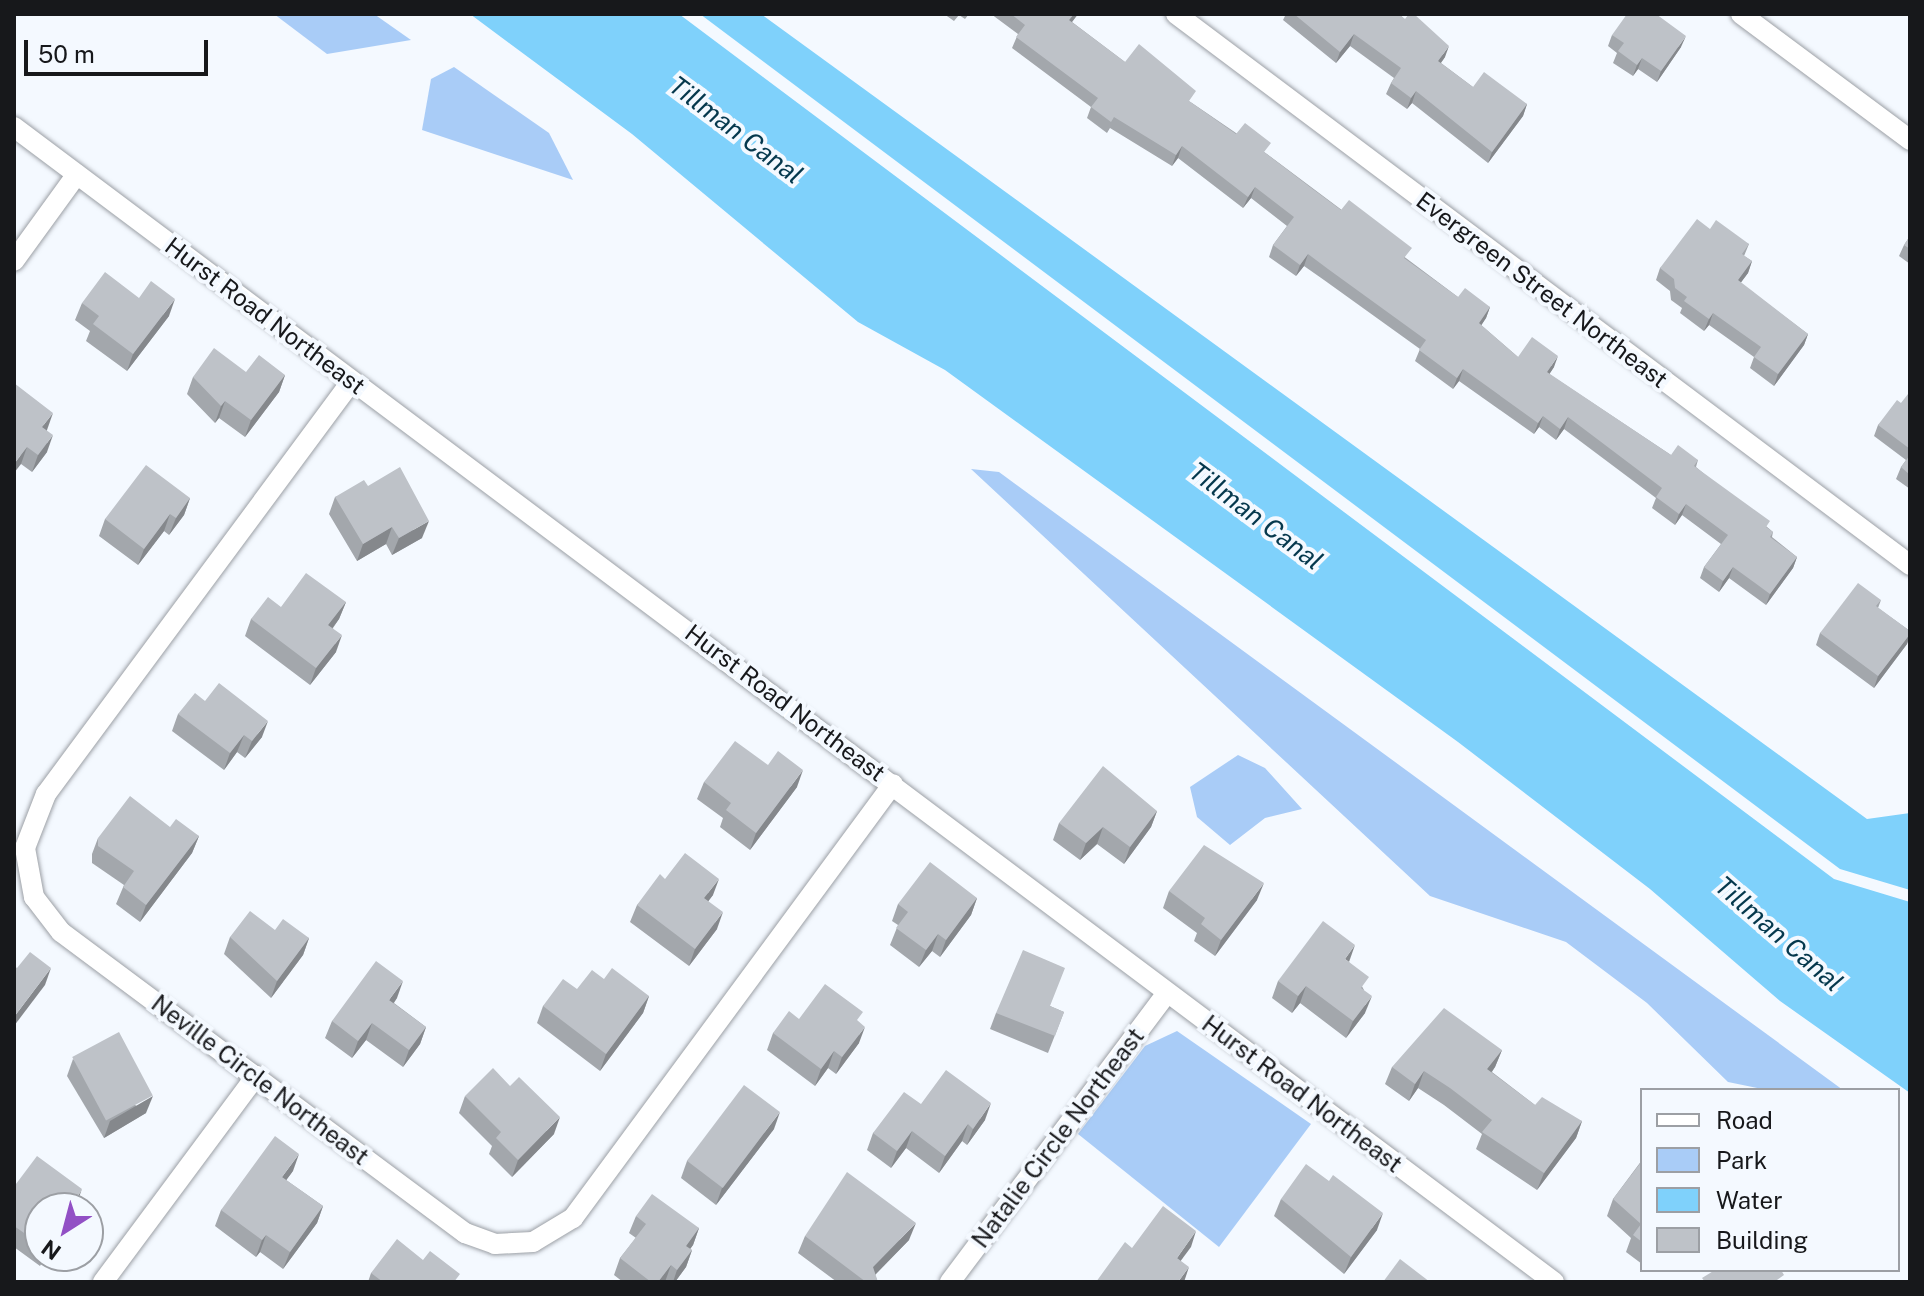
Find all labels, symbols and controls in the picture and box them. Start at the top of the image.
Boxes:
scale bar [28,24,212,74]
text: 50 m [38,40,95,68]
water label: Tillman Canal [663,70,809,190]
street label: Evergreen Street Northeast [1411,186,1673,394]
street label: Hurst Road Northeast [159,231,371,401]
water label: Tillman Canal [1183,456,1329,576]
street label: Hurst Road Northeast [679,618,891,788]
water label: Tillman Canal [1709,870,1849,998]
street label: Neville Circle Northeast [146,989,374,1171]
street label: Hurst Road Northeast [1196,1009,1408,1179]
street label: Natalie Circle Northeast [966,1022,1150,1254]
legend [1640,1088,1900,1272]
text: Road [1716,1106,1773,1134]
text: Park [1716,1146,1767,1174]
text: Water [1716,1186,1783,1214]
north arrow [24,1192,104,1272]
text: Building [1716,1226,1808,1254]
text: N [36,1234,66,1265]

